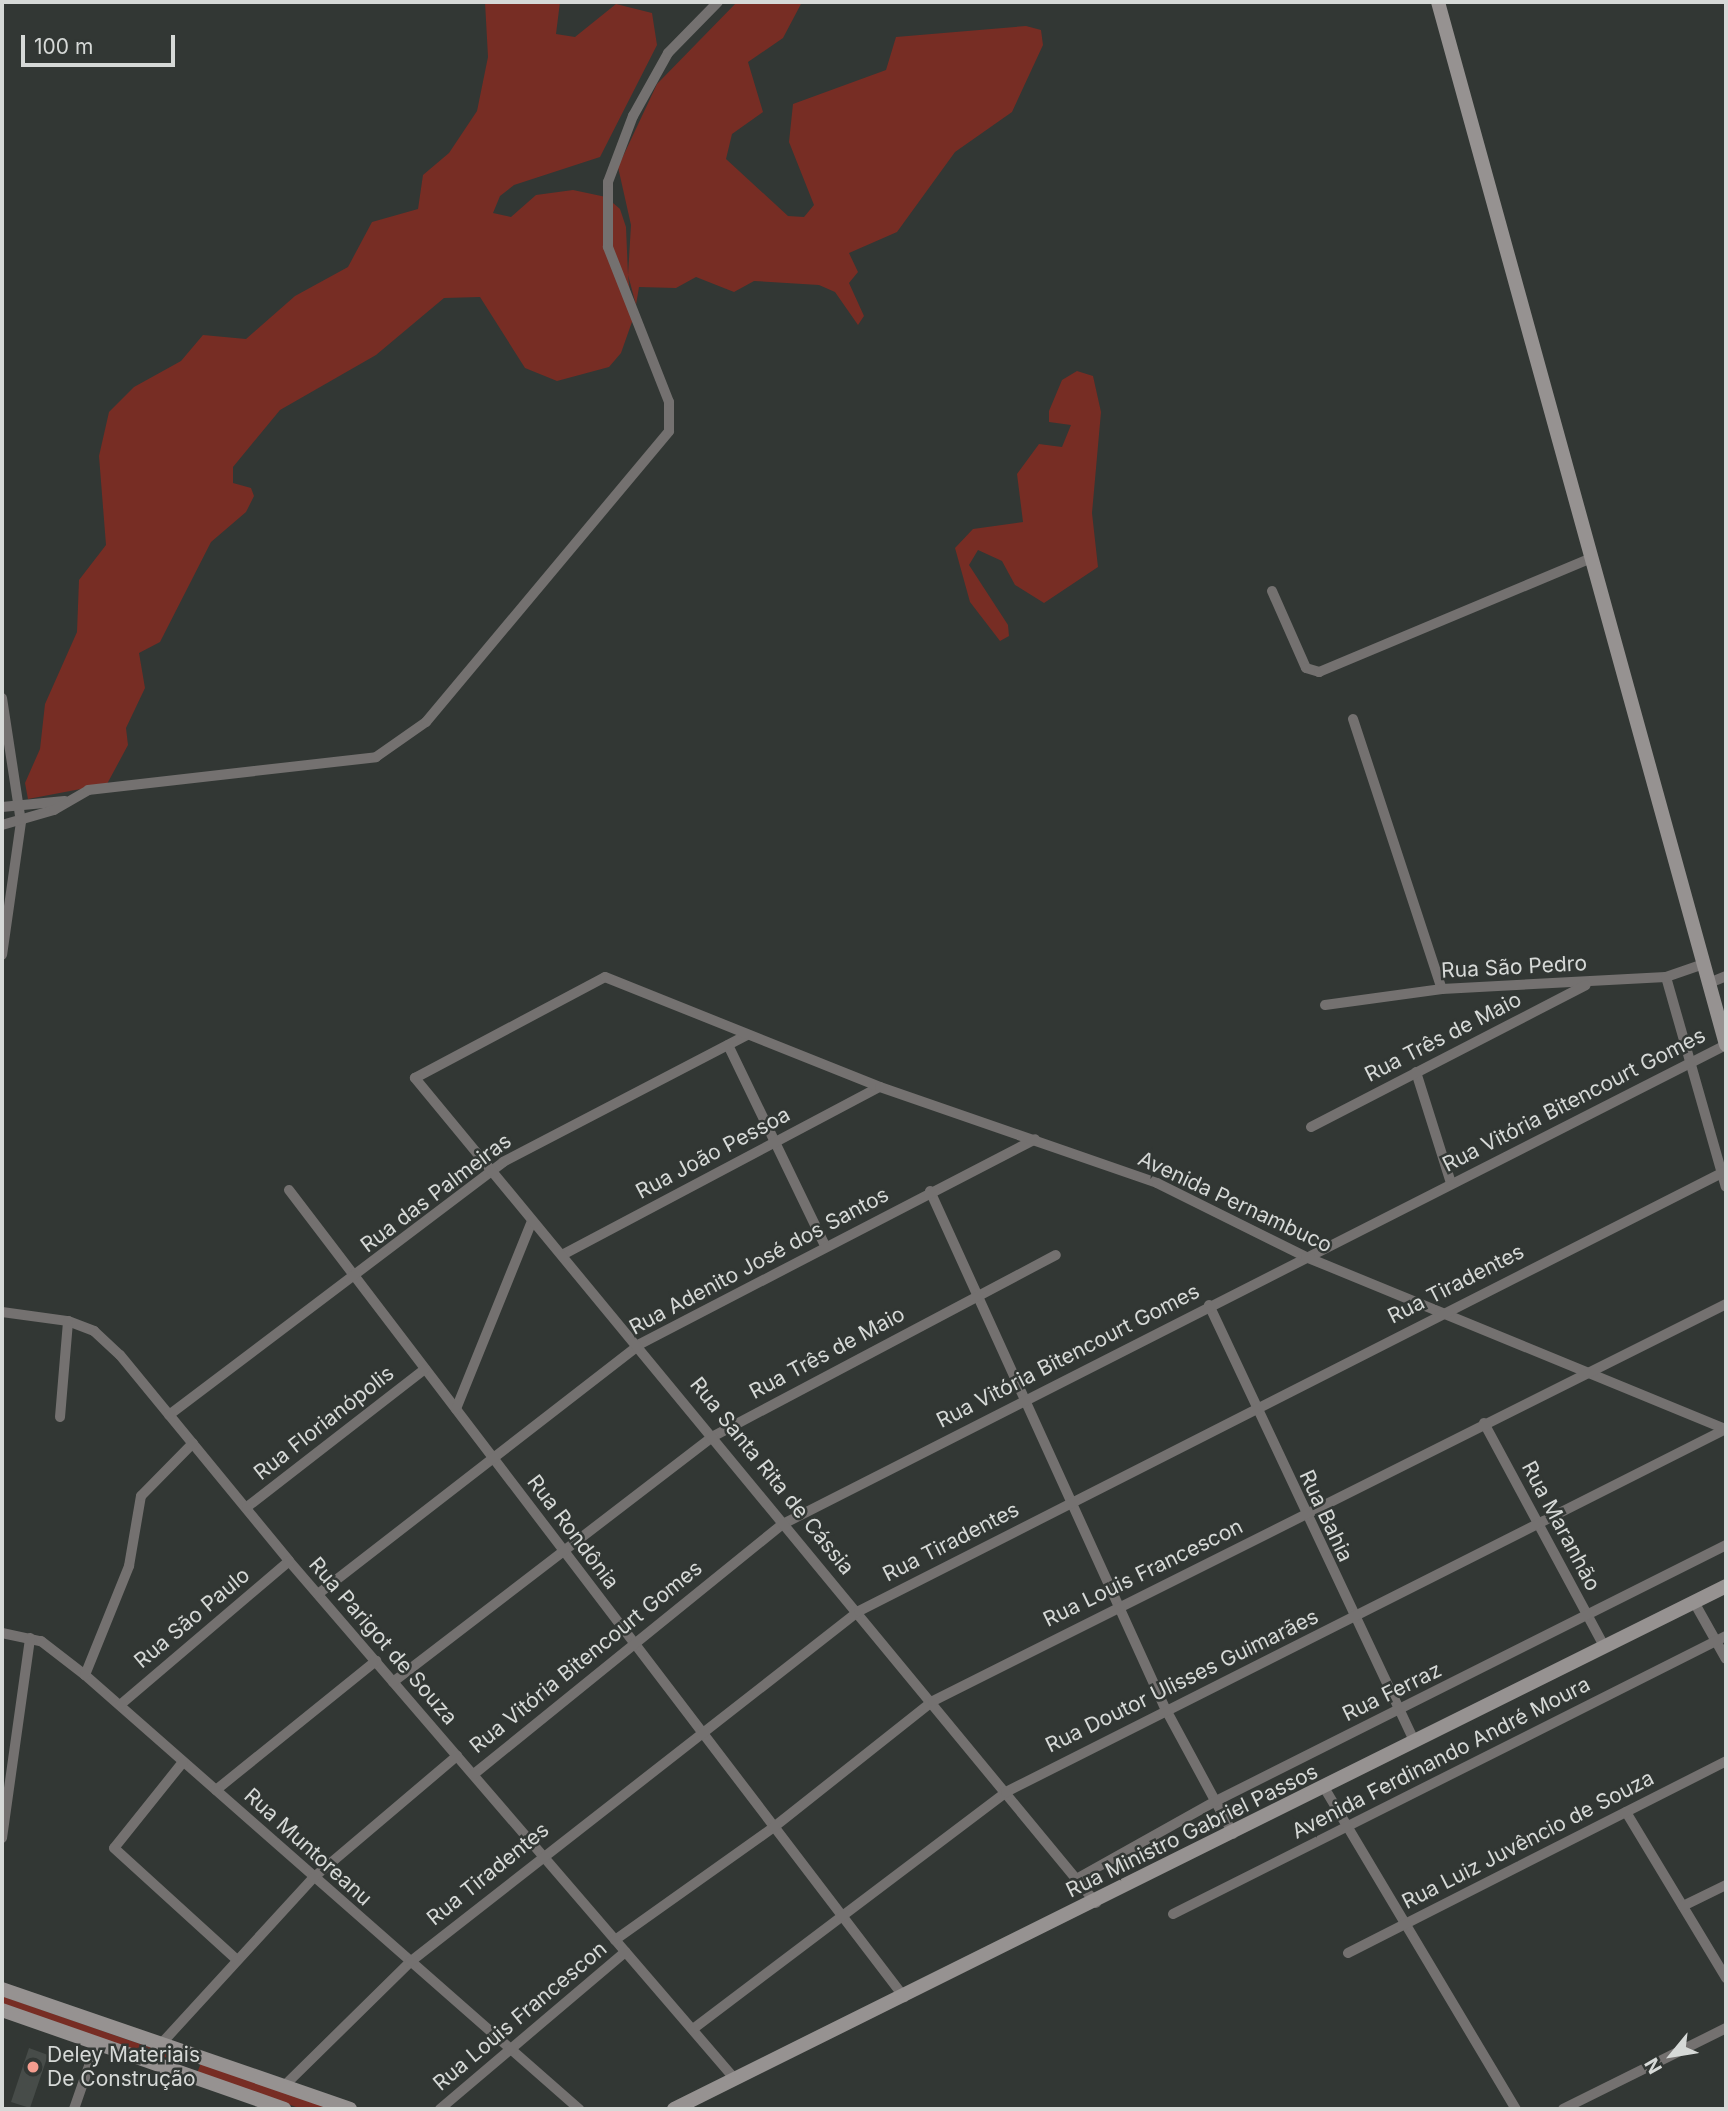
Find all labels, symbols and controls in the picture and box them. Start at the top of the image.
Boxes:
scale bar [24,21,178,65]
text: 100 m [34,34,93,59]
street label: Rua São Pedro [1440,951,1588,983]
street label: Rua Três de Maio [1361,987,1525,1087]
street label: Rua Vitória Bitencourt Gomes [1438,1023,1710,1177]
street label: Rua João Pessoa [632,1102,794,1204]
street label: Rua das Palmeiras [356,1128,516,1258]
street label: Avenida Pernambuco [1134,1146,1336,1258]
street label: Rua Adenito José dos Santos [625,1182,893,1340]
street label: Rua Tiradentes [1384,1239,1528,1329]
street label: Rua Vitória Bitencourt Gomes [932,1279,1204,1433]
street label: Rua Três de Maio [745,1301,909,1405]
street label: Rua Florianópolis [249,1361,399,1485]
street label: Rua Santa Rita de Cássia [685,1372,859,1580]
street label: Rua Maranhão [1516,1457,1606,1595]
street label: Rua Bahia [1294,1466,1358,1566]
street label: Rua Rondônia [522,1470,624,1594]
street label: Rua Tiradentes [879,1497,1023,1587]
street label: Rua Louis Francescon [1039,1514,1247,1632]
street label: Rua Parigot de Souza [304,1552,462,1730]
street label: Rua Vitória Bitencourt Gomes [465,1555,707,1759]
street label: Rua São Paulo [129,1562,255,1674]
street label: Rua Doutor Ulisses Guimarães [1041,1604,1323,1758]
street label: Rua Ferraz [1338,1657,1446,1727]
street label: Avenida Ferdinando André Moura [1288,1672,1594,1844]
street label: Rua Ministro Gabriel Passos [1062,1759,1322,1903]
street label: Rua Luiz Juvêncio de Souza [1398,1765,1658,1915]
street label: Rua Muntoreanu [239,1783,377,1911]
street label: Rua Tiradentes [422,1817,554,1931]
street label: Rua Louis Francescon [428,1936,612,2096]
north arrow [1637,2020,1707,2090]
place label: Deley Materiais De Construção [47,2042,200,2092]
text: N [1640,2054,1667,2078]
marker: Deley Materiais De Construção [25,2059,41,2075]

